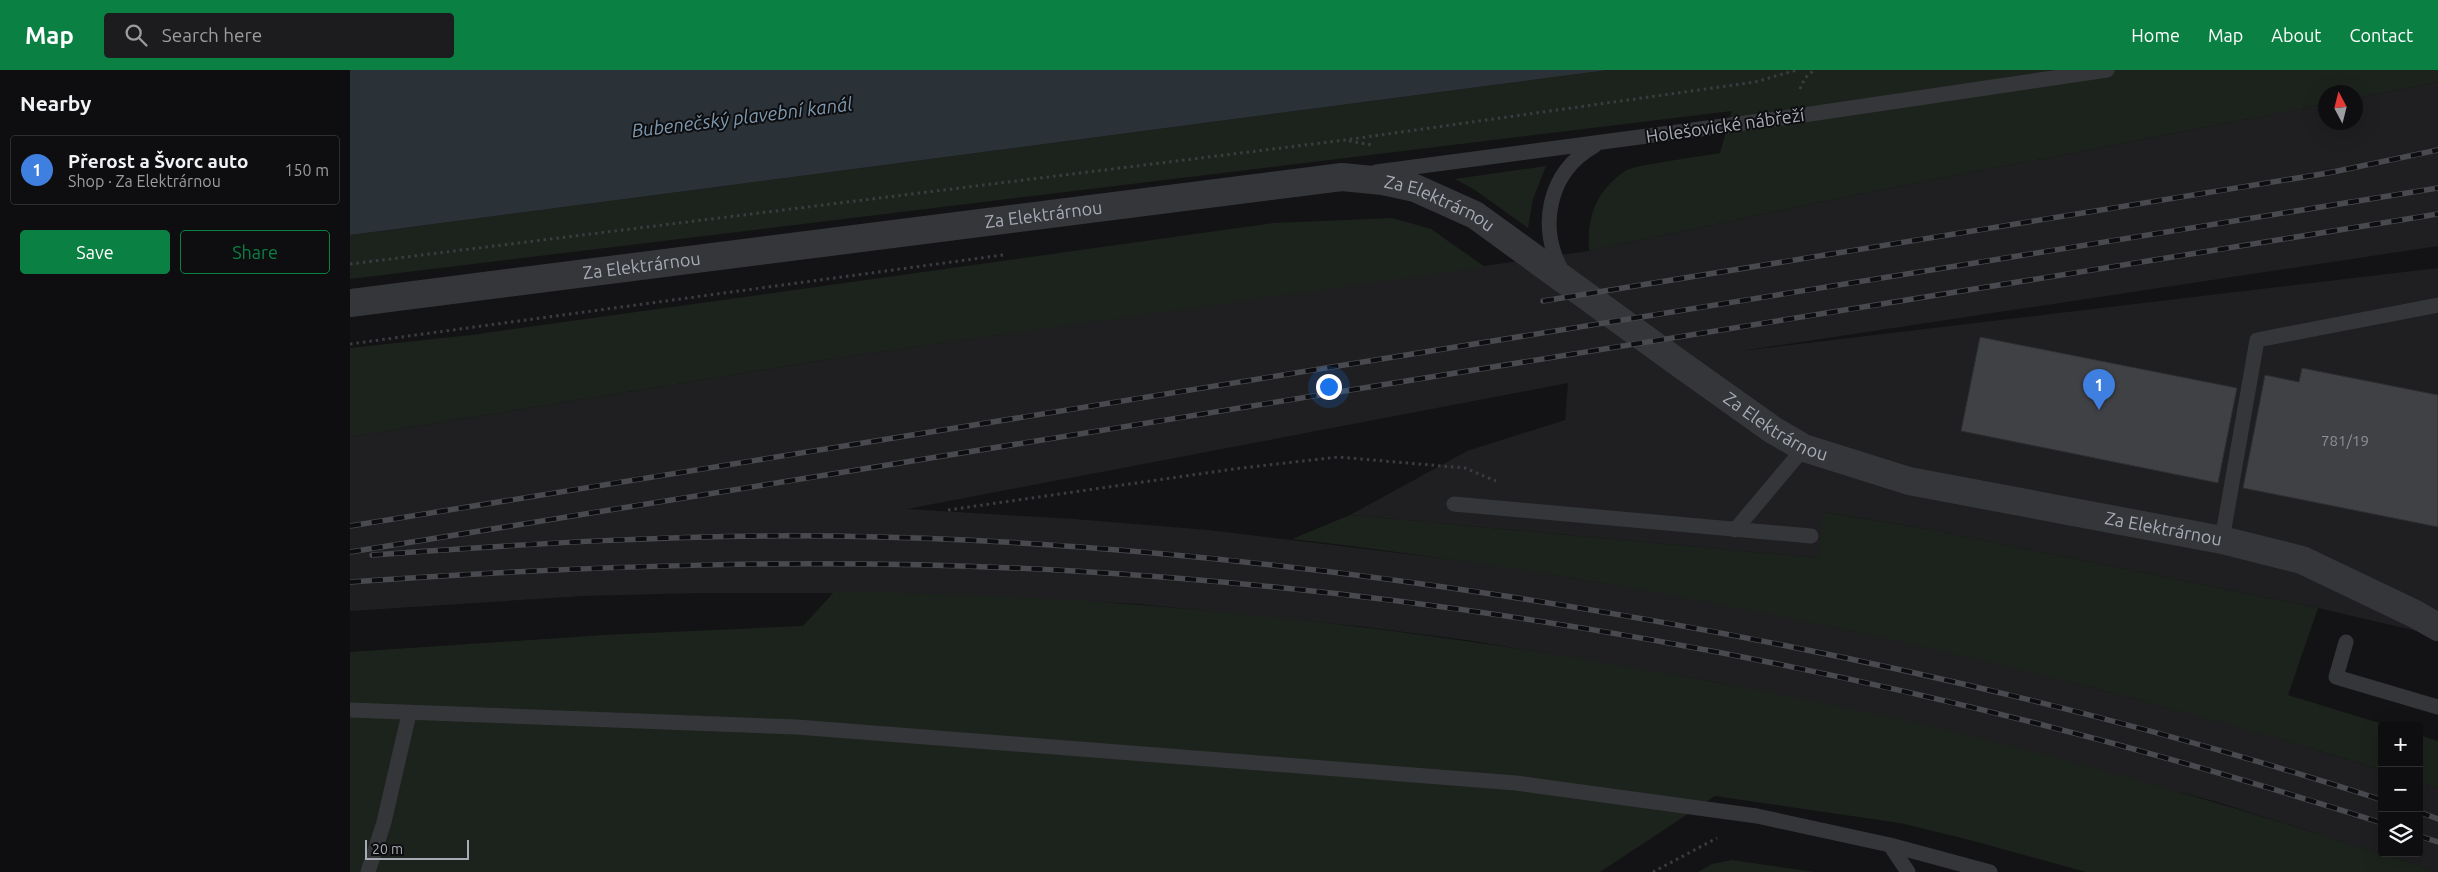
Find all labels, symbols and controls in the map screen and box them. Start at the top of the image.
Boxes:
search box [104,13,454,58]
icon: search [122,21,150,49]
text: Map [25,22,74,49]
text: Search here [162,24,262,46]
text: Home [2131,25,2180,45]
text: Map [2208,25,2243,45]
text: About [2271,25,2321,45]
text: Contact [2349,25,2413,45]
north arrow [2318,85,2363,130]
text: Nearby [20,91,91,115]
water label: Bubenečský plavební kanál [630,92,854,141]
street label: Holešovické nábřeží [1644,104,1806,146]
text: Přerost a Švorc auto [68,150,248,172]
text: 1 [32,161,42,179]
text: 150 m [284,161,329,179]
street label: Za Elektrárnou [1383,171,1499,235]
text: Shop · Za Elektrárnou [68,172,221,190]
street label: Za Elektrárnou [983,197,1103,231]
button: Save [20,230,170,274]
button: Share [180,230,330,274]
street label: Za Elektrárnou [581,248,702,282]
pin: 1 [2083,369,2115,410]
your location [1316,374,1342,400]
street label: Za Elektrárnou [1720,387,1830,464]
house number: 781/19 [2321,432,2369,449]
street label: Za Elektrárnou [2104,507,2224,549]
map controls [2378,722,2423,857]
button: + [2378,722,2423,767]
button: − [2378,767,2423,812]
button: layers [2378,812,2423,857]
scale bar [365,837,469,860]
text: 20 m [372,841,403,857]

